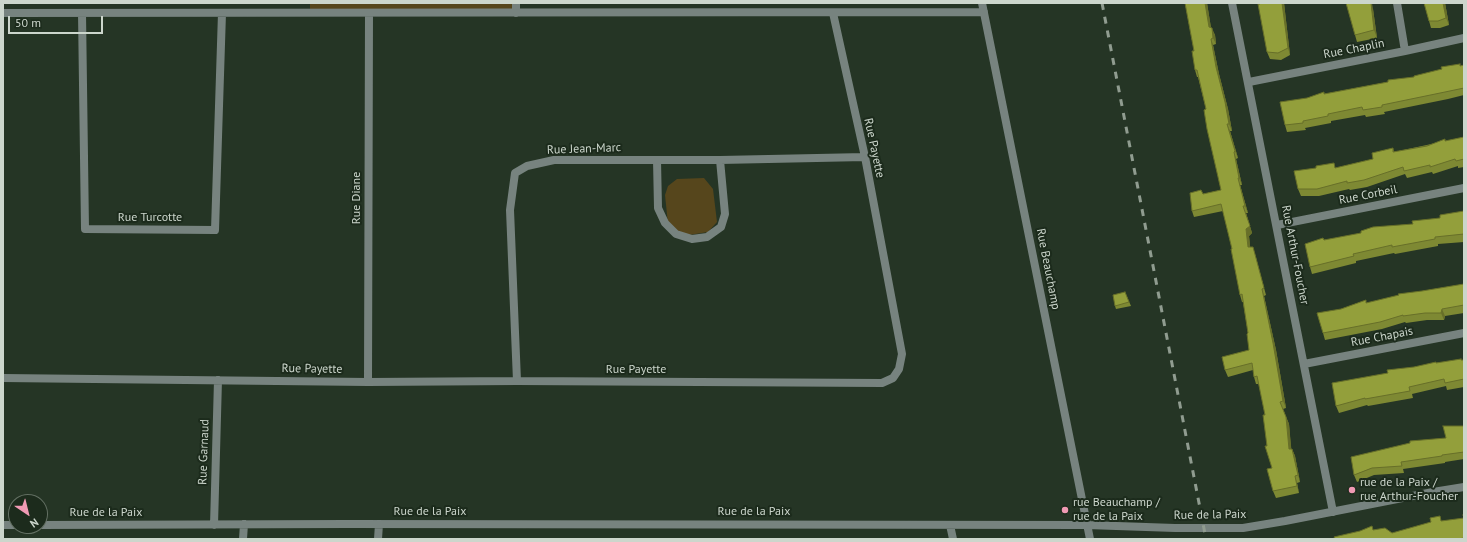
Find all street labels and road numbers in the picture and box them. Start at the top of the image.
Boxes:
street label: Rue Chaplin [1322,36,1386,62]
street label: Rue Payette [861,117,887,179]
street label: Rue Jean-Marc [547,141,621,157]
street label: Rue Diane [350,172,364,224]
street label: Rue Corbeil [1338,182,1398,208]
street label: Rue Arthur-Foucher [1278,204,1312,306]
street label: Rue Turcotte [118,211,182,225]
street label: Rue Beauchamp [1033,227,1063,311]
street label: Rue Chapais [1350,324,1414,350]
street label: Rue Payette [282,361,342,377]
street label: Rue Payette [606,363,666,377]
street label: Rue Garnaud [196,419,212,485]
street label: Rue de la Paix [394,505,466,519]
street label: Rue de la Paix [718,505,790,519]
street label: Rue de la Paix [70,506,142,520]
street label: Rue de la Paix [1173,507,1247,523]

